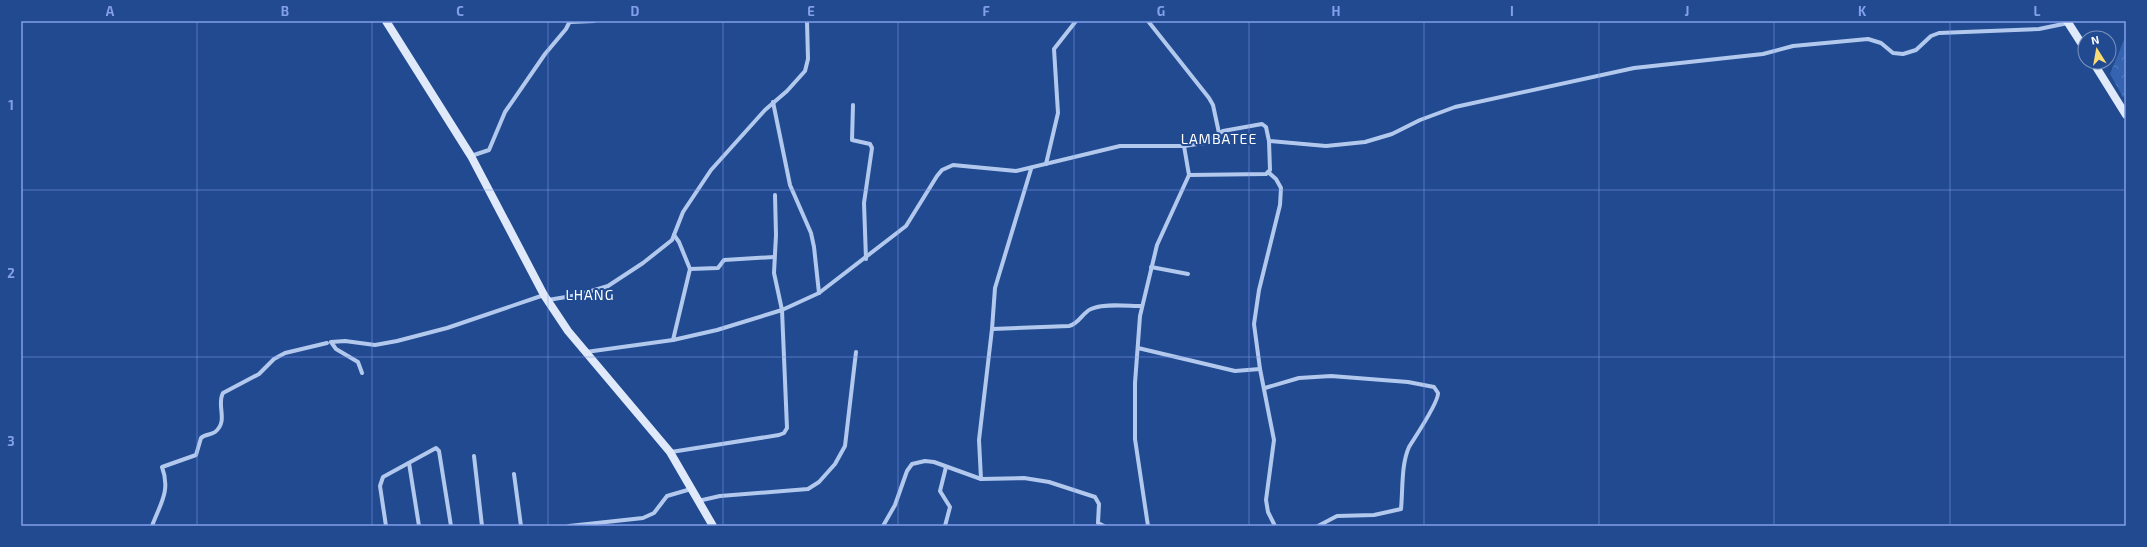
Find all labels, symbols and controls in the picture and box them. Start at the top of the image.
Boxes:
text: A [106,3,115,19]
text: B [281,3,289,19]
text: C [456,3,464,19]
text: D [631,3,640,19]
text: E [807,3,815,19]
text: F [982,3,990,19]
text: G [1157,3,1165,19]
text: H [1332,3,1341,19]
text: I [1510,3,1514,19]
text: J [1685,3,1689,19]
text: K [1858,3,1867,19]
text: L [2034,3,2041,19]
north arrow [2077,30,2117,70]
text: N [2090,33,2100,47]
text: 1 [8,97,14,113]
district label: LAMBATEE [1181,130,1257,147]
text: 2 [7,265,15,281]
district label: LHANG [566,286,614,303]
text: 3 [7,433,15,449]

